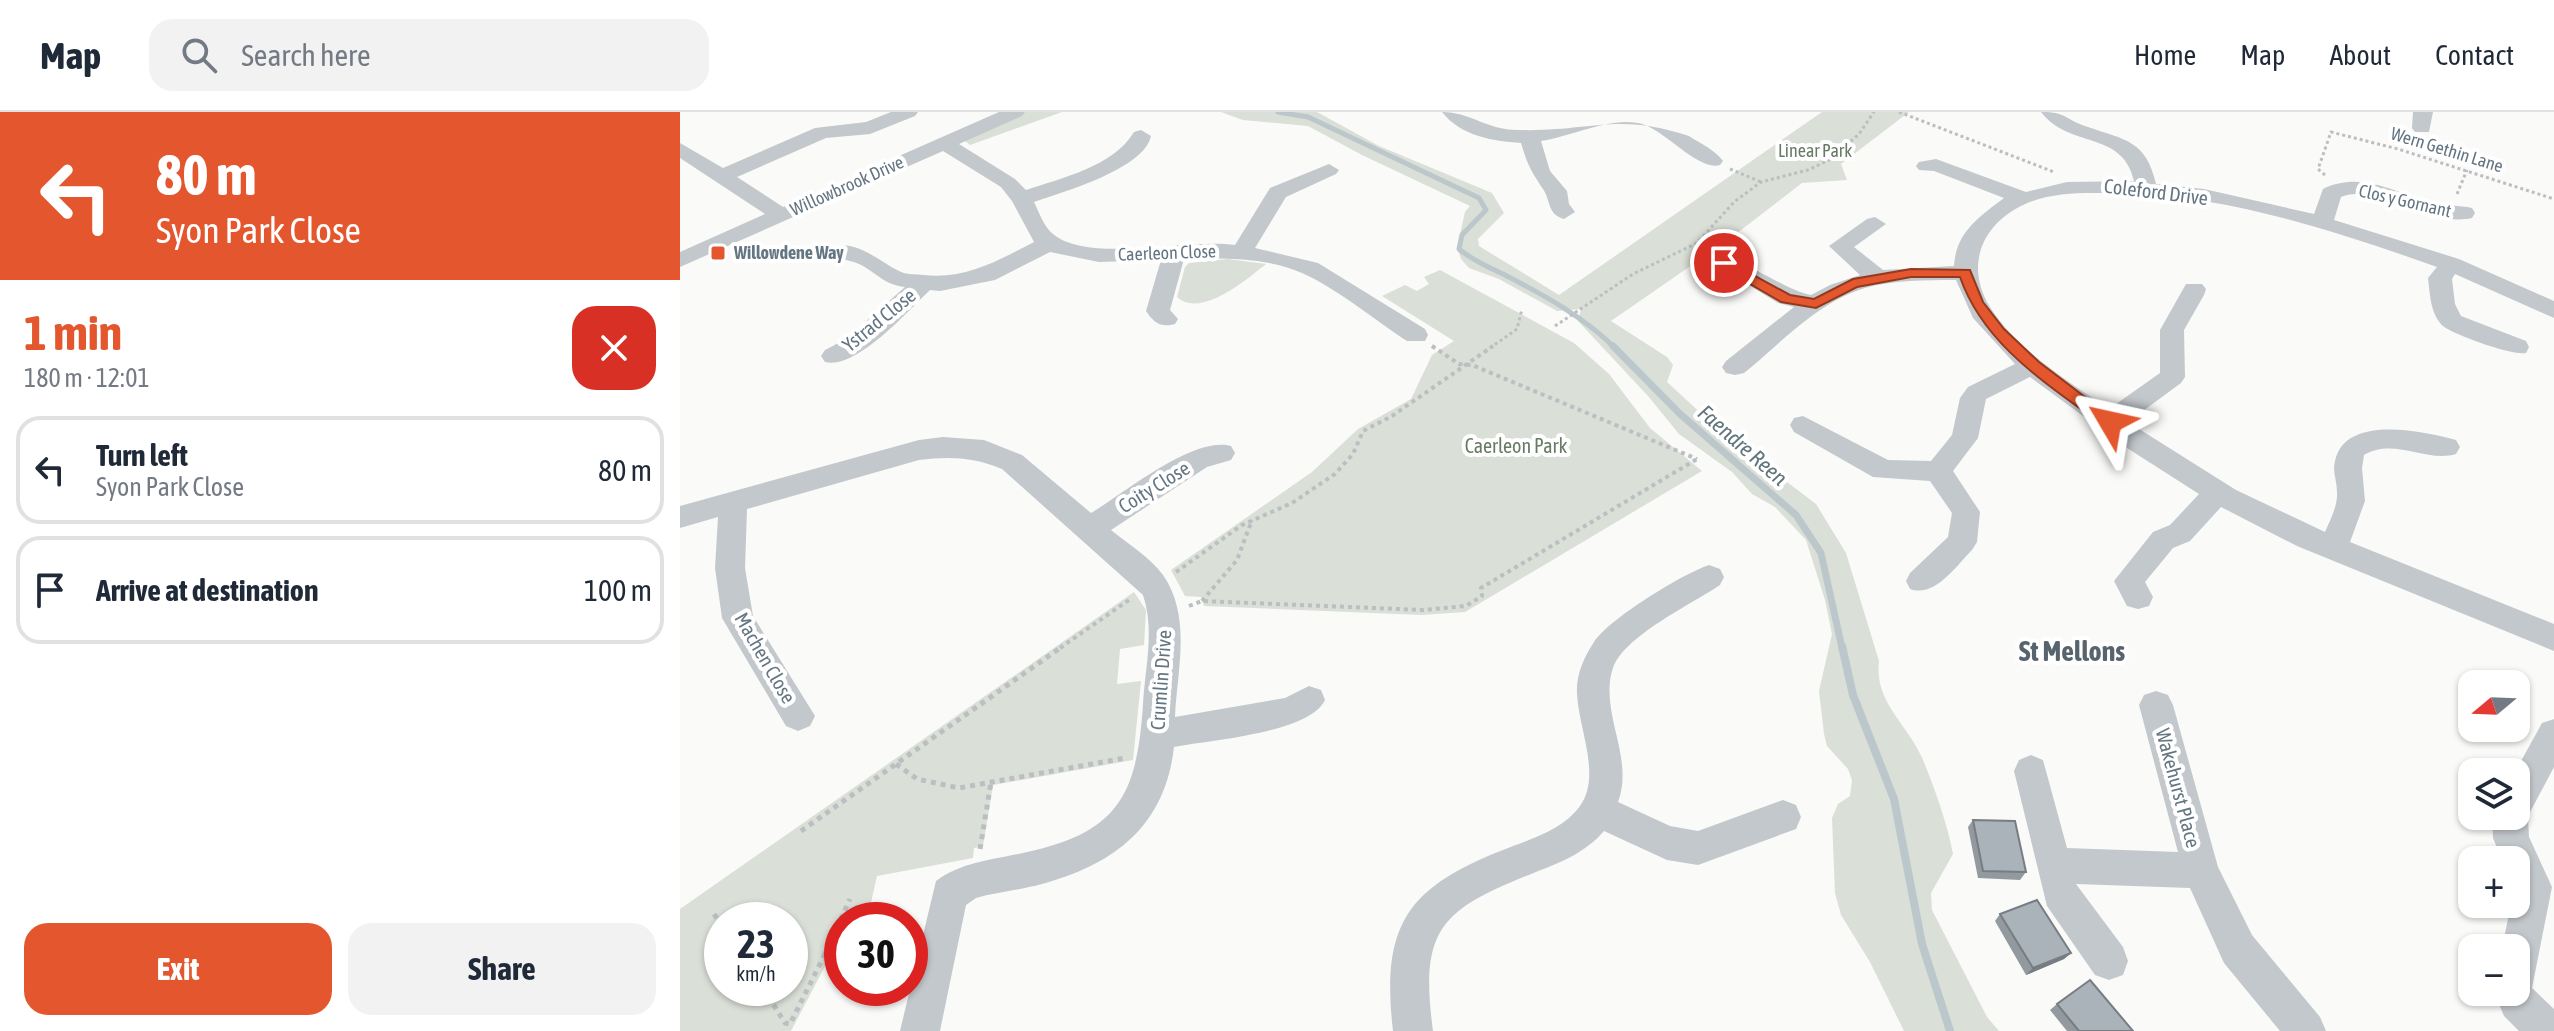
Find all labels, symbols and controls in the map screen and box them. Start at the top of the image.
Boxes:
search box [149,19,709,91]
icon: search [177,33,221,77]
text: Map [40,34,101,77]
text: Search here [241,38,371,72]
text: Home [2134,39,2196,71]
text: Map [2240,39,2285,71]
text: About [2329,39,2391,71]
text: Contact [2435,39,2514,71]
street label: Wern Gethin Lane [2388,122,2506,177]
park label: Linear Park [1778,140,1852,161]
text: 80 m [156,143,257,207]
icon: left [24,144,128,248]
street label: Willowbrook Drive [787,151,907,220]
street label: Coleford Drive [2103,174,2209,209]
street label: Clos y Gornant [2357,180,2453,221]
text: Syon Park Close [156,209,361,251]
pin [1690,229,1758,297]
street label: Caerleon Close [1118,240,1216,265]
icon: arrive [1702,241,1746,285]
place label: Willowdene Way [733,242,844,263]
marker: Willowdene Way [709,244,727,262]
street label: Ystrad Close [837,283,920,356]
text: 1 min [24,305,122,360]
button: close [572,306,656,390]
text: 180 m · 12:01 [24,363,150,393]
position arrow [2068,380,2152,464]
water label: Faendre Reen [1693,399,1793,491]
park label: Caerleon Park [1465,434,1567,457]
text: Turn left [96,438,188,472]
icon: left [28,448,72,492]
text: 80 m [598,453,652,487]
street label: Coity Close [1114,456,1193,517]
text: Syon Park Close [96,472,244,502]
icon: arrive [28,568,72,612]
text: Arrive at destination [96,573,318,607]
text: 100 m [584,573,652,607]
street label: Machen Close [730,608,801,707]
street label: Crumlin Drive [1146,629,1175,731]
district label: St Mellons [2019,635,2125,667]
north arrow [2458,670,2530,742]
map controls [2458,670,2530,1006]
street label: Wakehurst Place [2152,726,2205,850]
button: layers [2458,758,2530,830]
button: + [2458,846,2530,918]
speed limit sign: 30 [824,902,928,1006]
text: 23 [737,921,775,966]
button: Exit [24,923,332,1015]
button: Share [348,923,656,1015]
button: − [2458,934,2530,1006]
text: km/h [736,962,776,985]

